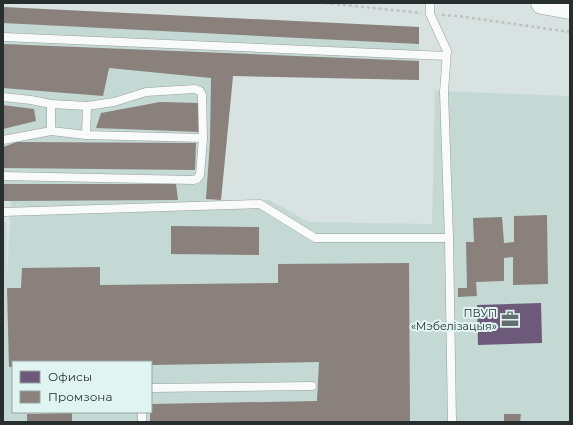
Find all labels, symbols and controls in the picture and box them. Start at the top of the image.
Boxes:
place label: ПВУП «Мэбелізацыя» [411,306,497,333]
office icon: ПВУП «Мэбелізацыя» [500,309,520,329]
legend [12,361,152,413]
text: Офисы [48,369,92,384]
text: Промзона [48,389,112,404]

